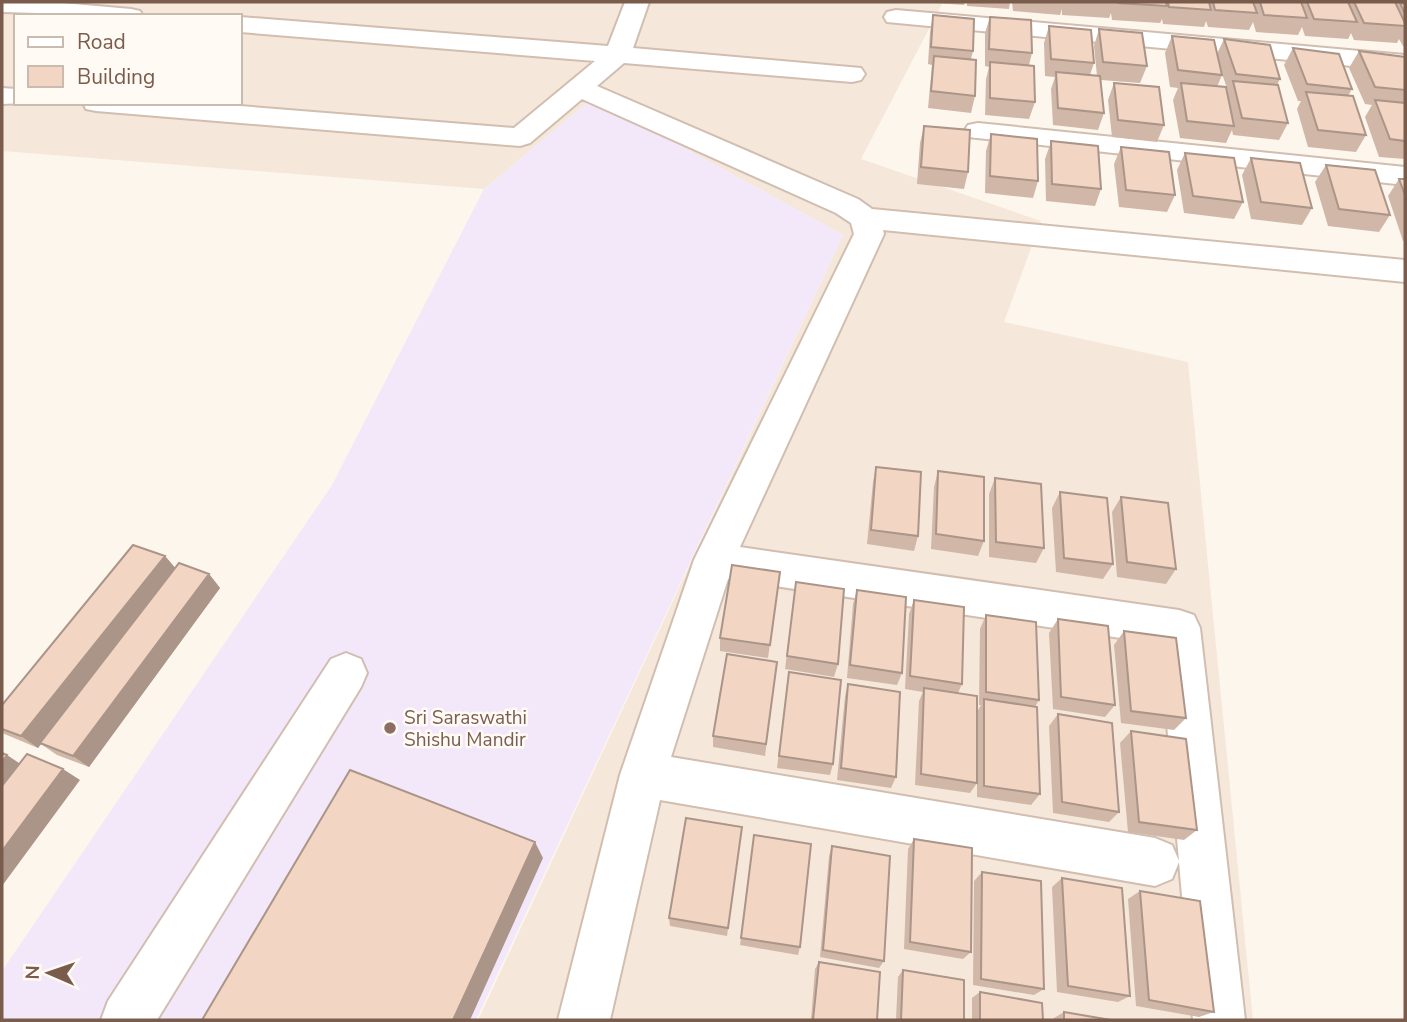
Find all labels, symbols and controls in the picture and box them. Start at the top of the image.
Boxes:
legend [14,14,242,105]
text: Road [77,28,126,56]
text: Building [77,63,155,91]
place label: Sri Saraswathi Shishu Mandir [404,705,527,753]
marker: Sri Saraswathi Shishu Mandir [382,720,398,736]
north arrow [14,938,84,1008]
text: N [20,965,46,980]

